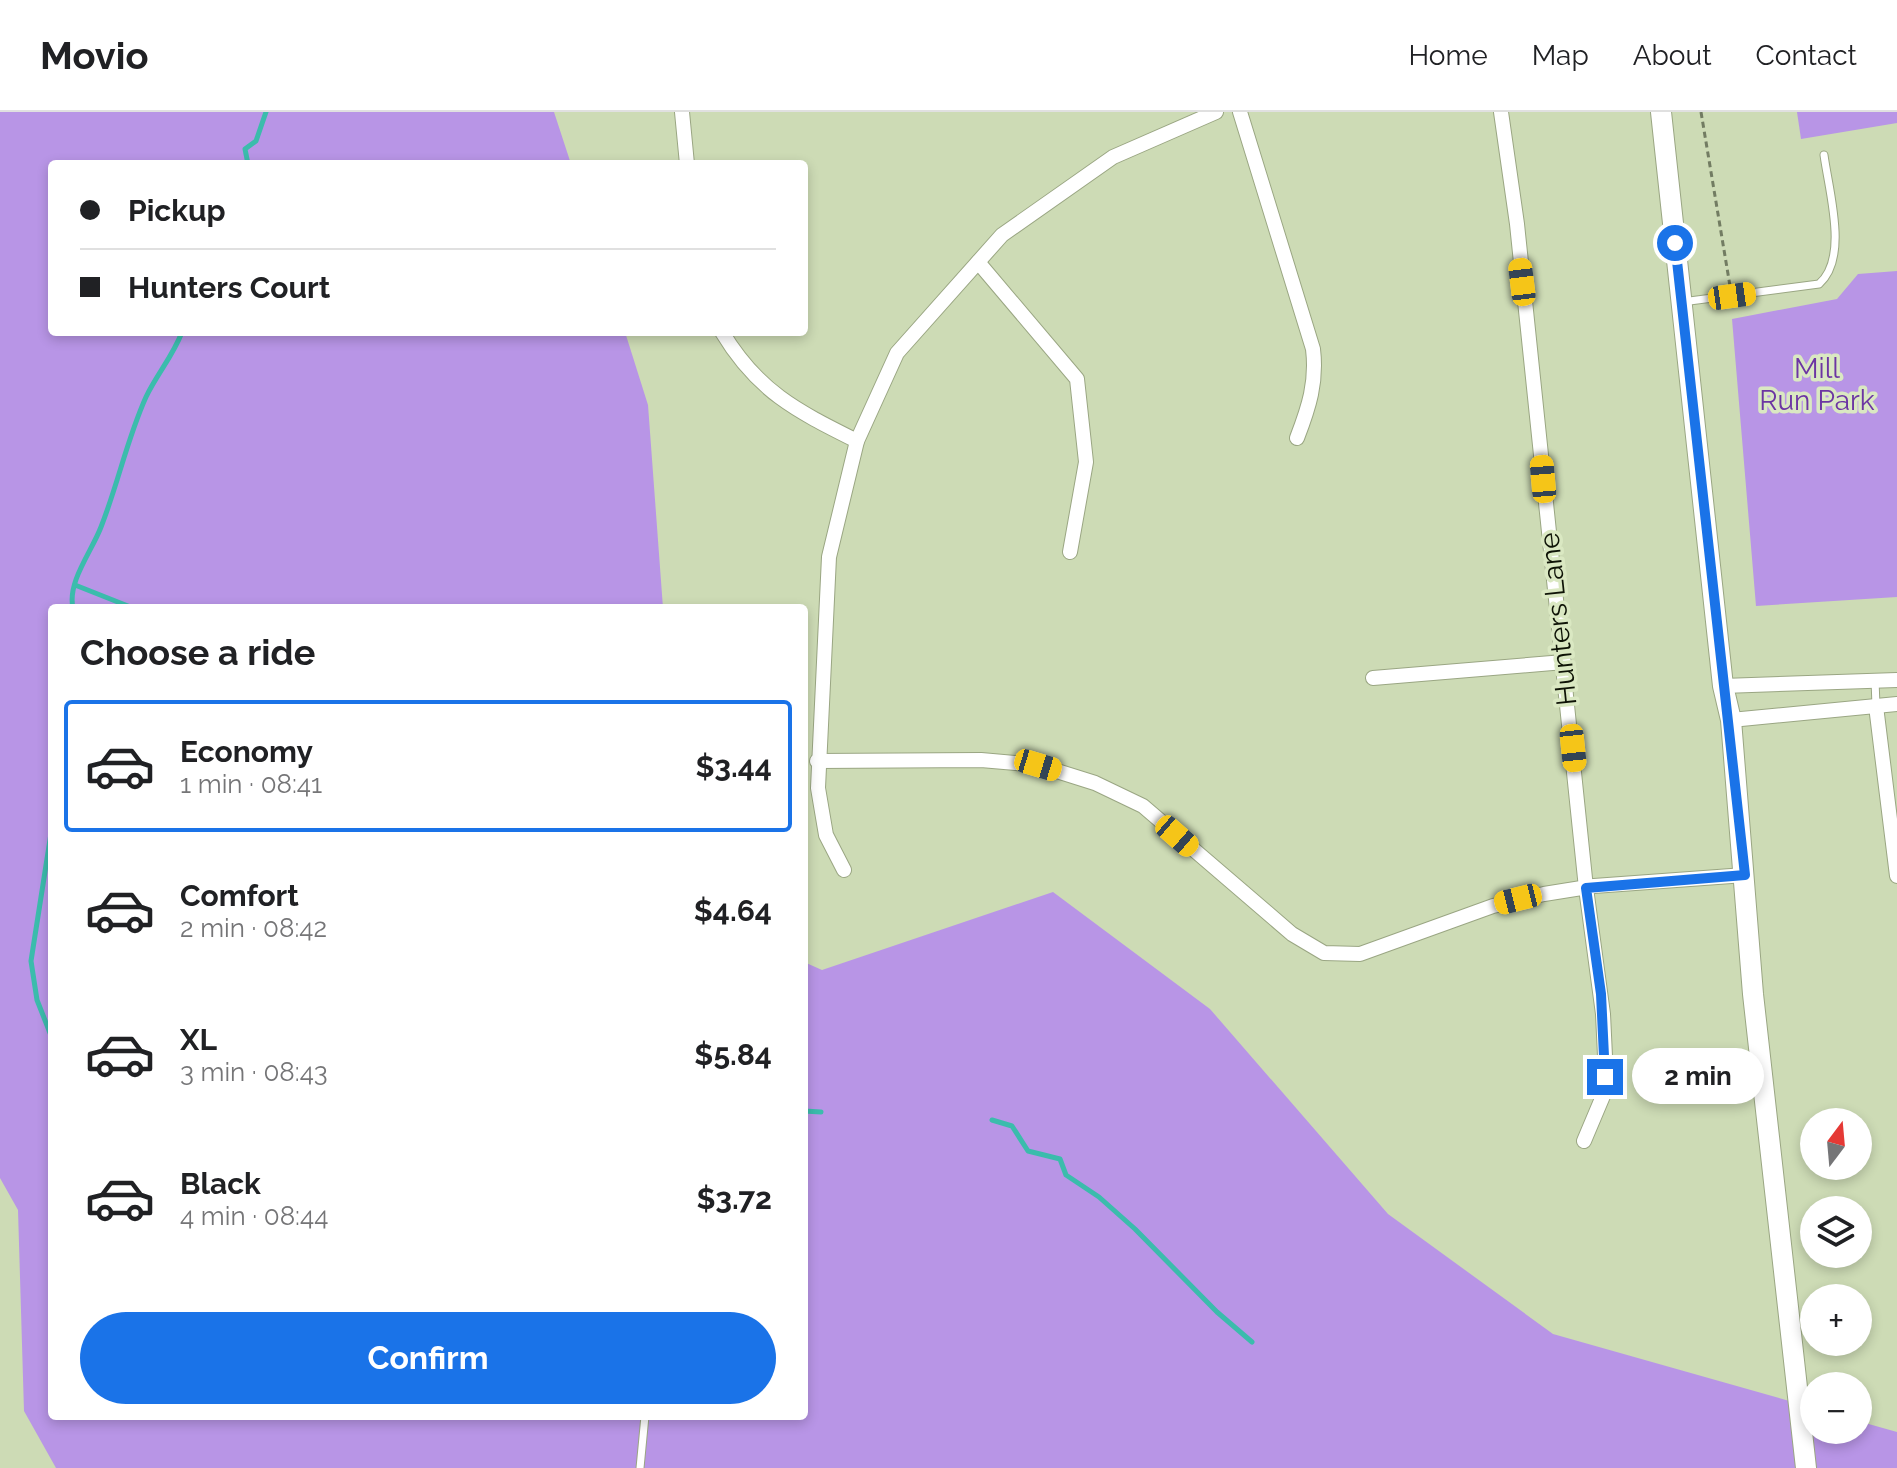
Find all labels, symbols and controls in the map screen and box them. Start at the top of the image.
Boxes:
text: Movio [40,33,149,78]
text: Home [1408,39,1488,72]
text: Map [1532,39,1589,72]
text: About [1633,39,1712,72]
text: Contact [1756,39,1857,72]
text: Pickup [128,193,226,228]
route start [1657,225,1693,261]
car [1507,257,1537,307]
text: Hunters Court [128,270,330,305]
car [1707,281,1757,311]
park label: Mill Run Park [1759,352,1875,417]
car [1529,454,1557,504]
street label: Hunters Lane [1533,531,1583,707]
text: Choose a ride [80,631,315,673]
car [1559,723,1587,773]
icon: car [84,730,156,802]
text: Economy [180,734,313,769]
car [1012,747,1064,783]
text: $3.44 [695,749,772,784]
text: 1 min · 08:41 [180,769,322,799]
car [1151,811,1203,861]
icon: car [84,874,156,946]
text: Comfort [180,878,299,913]
car [1492,882,1544,916]
text: $4.64 [694,893,772,928]
text: 2 min · 08:42 [180,913,327,943]
icon: car [84,1018,156,1090]
text: XL [180,1022,217,1057]
text: $5.84 [694,1037,772,1072]
callout: 2 min [1633,1049,1765,1105]
text: 3 min · 08:43 [180,1057,328,1087]
route end [1587,1059,1623,1095]
text: 2 min [1664,1061,1732,1091]
north arrow [1800,1108,1872,1180]
map controls [1800,1108,1872,1444]
icon: car [84,1162,156,1234]
text: Black [180,1166,261,1201]
text: $3.72 [696,1181,772,1216]
button: layers [1800,1196,1872,1268]
text: 4 min · 08:44 [180,1201,328,1231]
button: + [1800,1284,1872,1356]
button: Confirm [80,1312,776,1404]
button: − [1800,1372,1872,1444]

